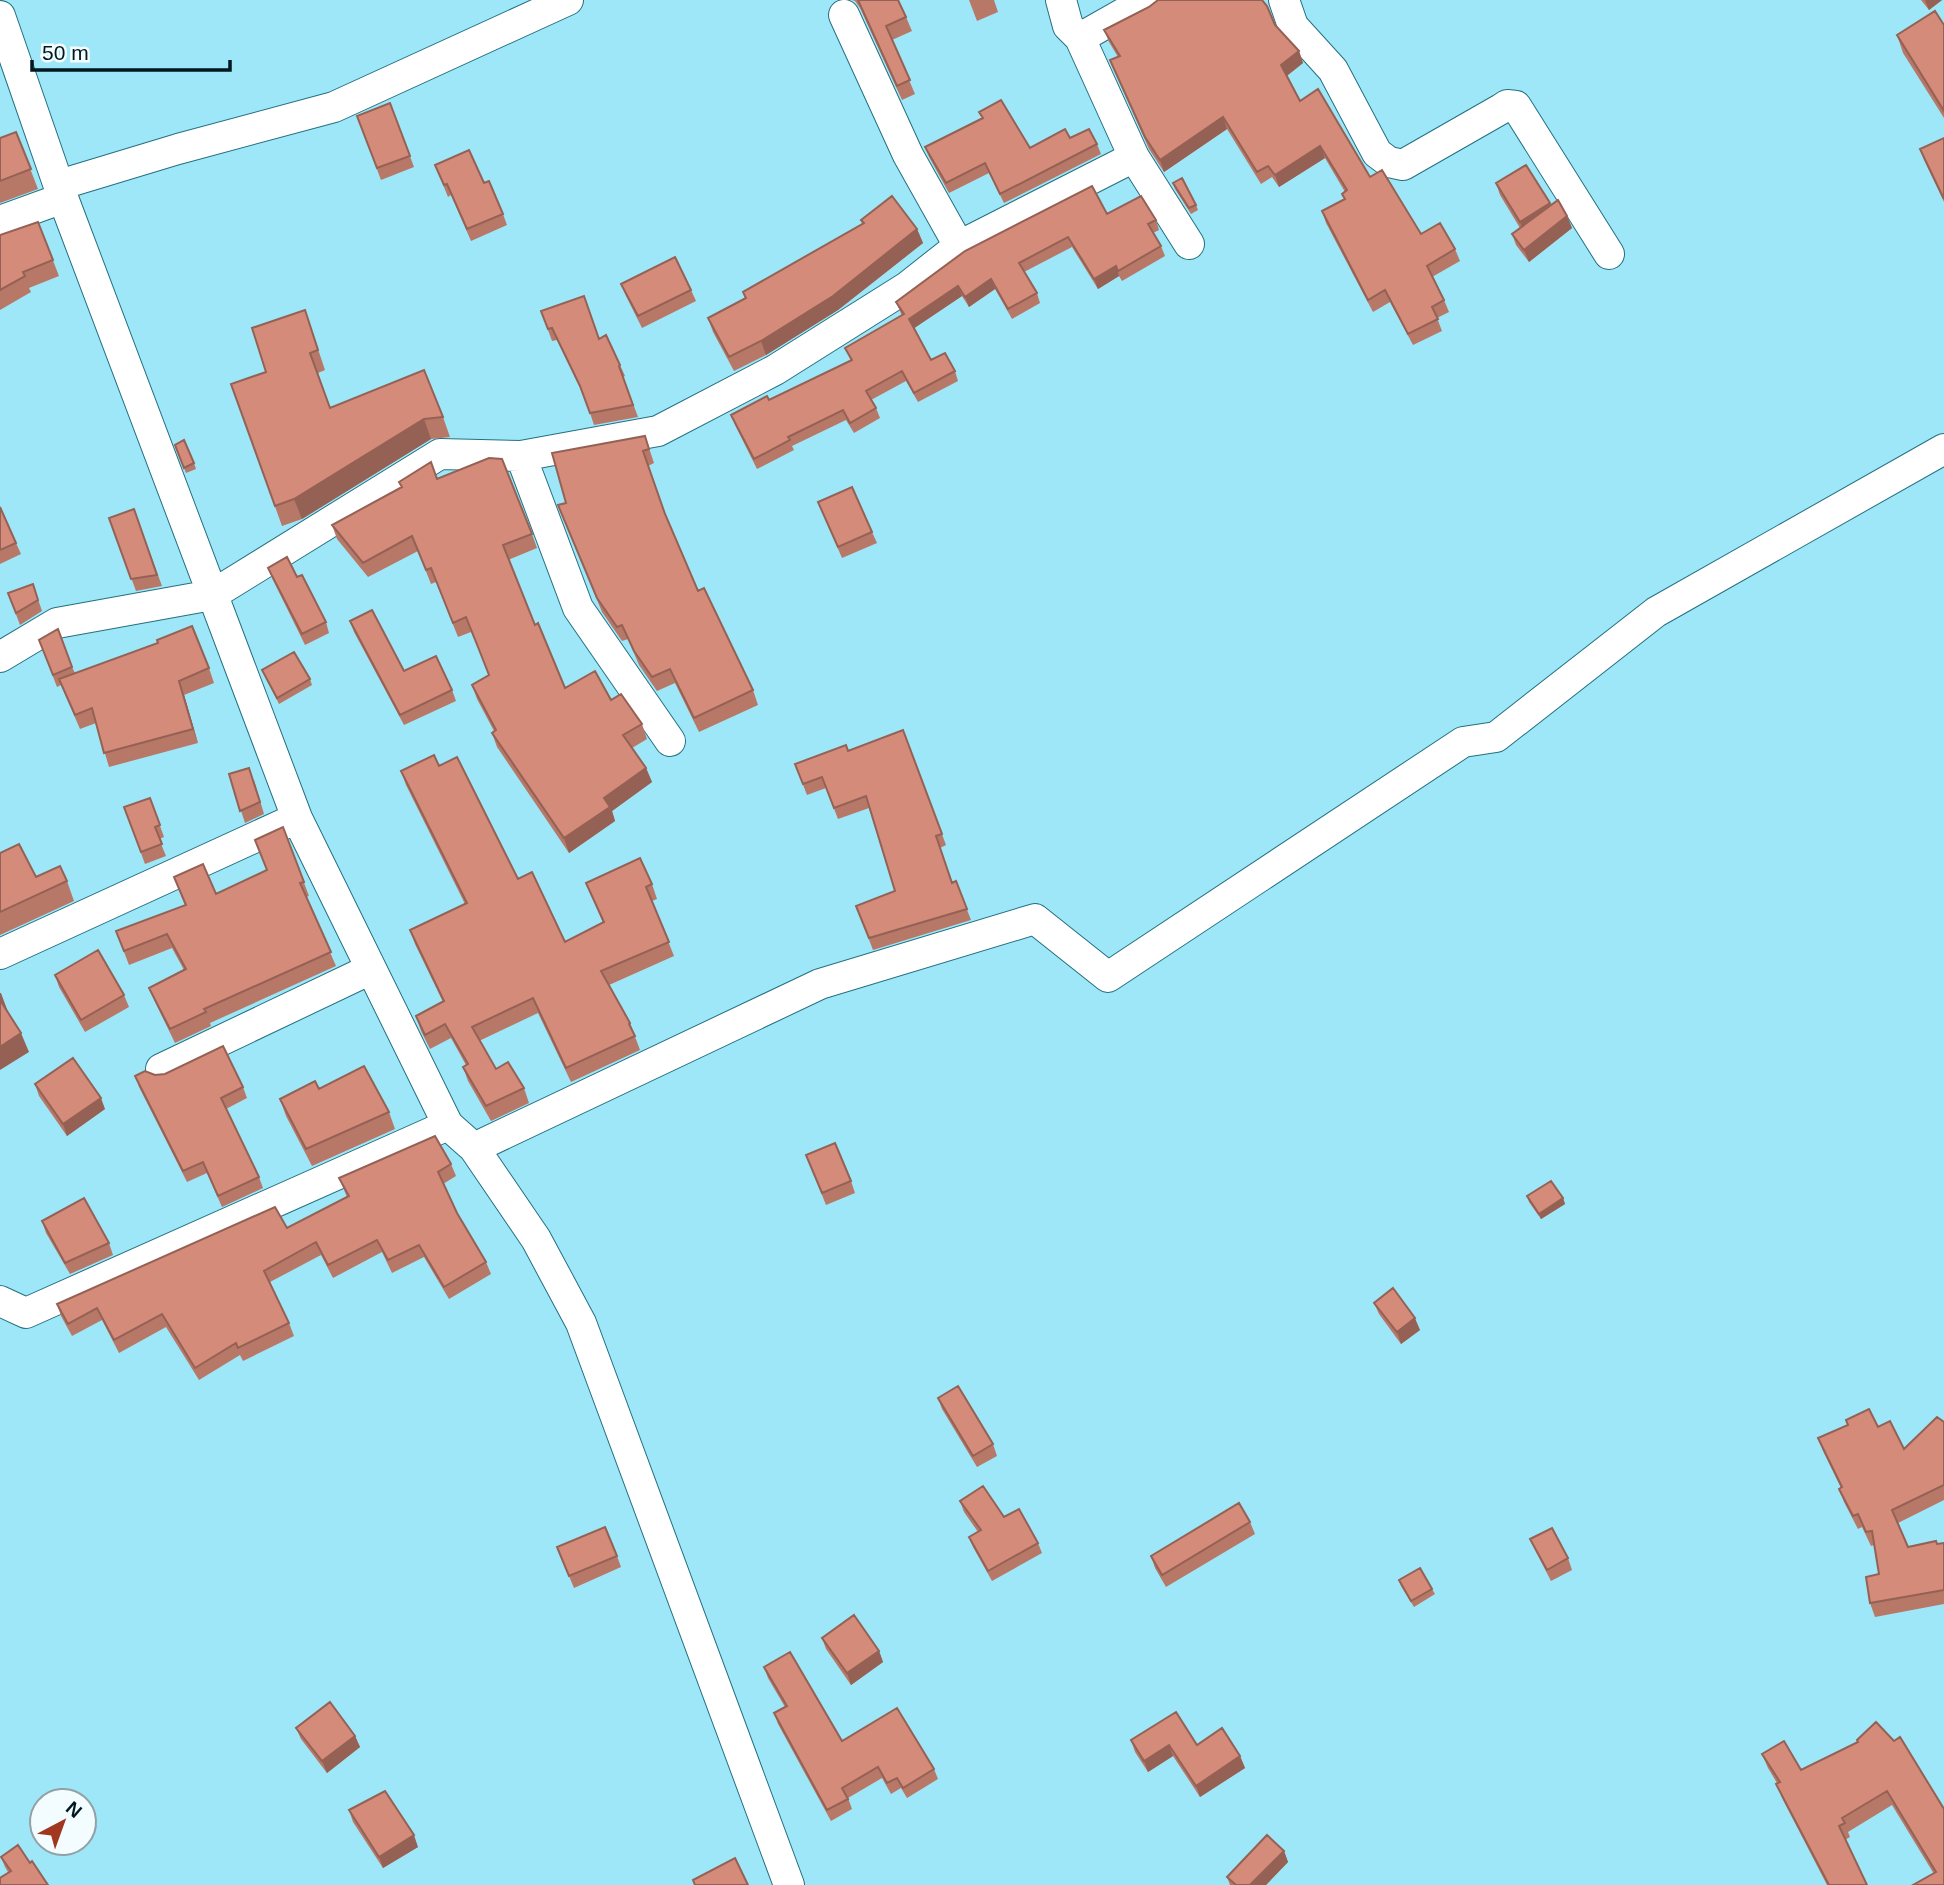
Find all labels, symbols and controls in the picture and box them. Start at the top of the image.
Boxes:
scale bar [32,28,229,72]
text: 50 m [42,41,89,64]
north arrow [28,1787,98,1857]
text: N [62,1797,86,1822]

